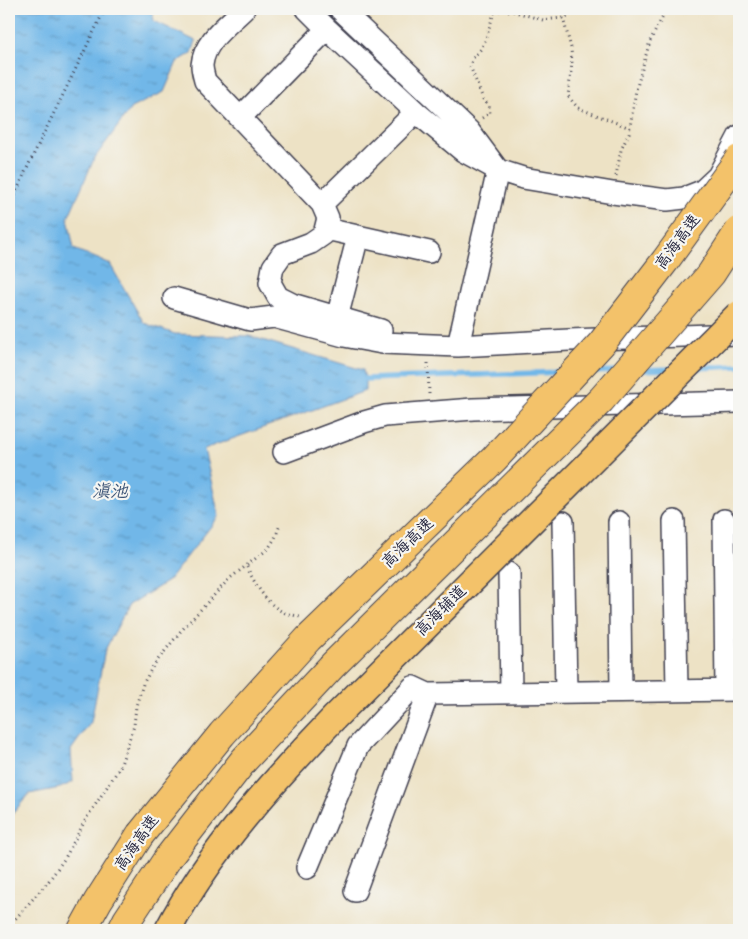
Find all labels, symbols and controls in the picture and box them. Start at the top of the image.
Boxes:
street label: 高海高速 [649,209,707,275]
water label: 滇池 [92,478,129,507]
street label: 高海高速 [376,512,440,574]
street label: 高海辅道 [410,580,472,642]
street label: 高海高速 [108,810,166,876]

